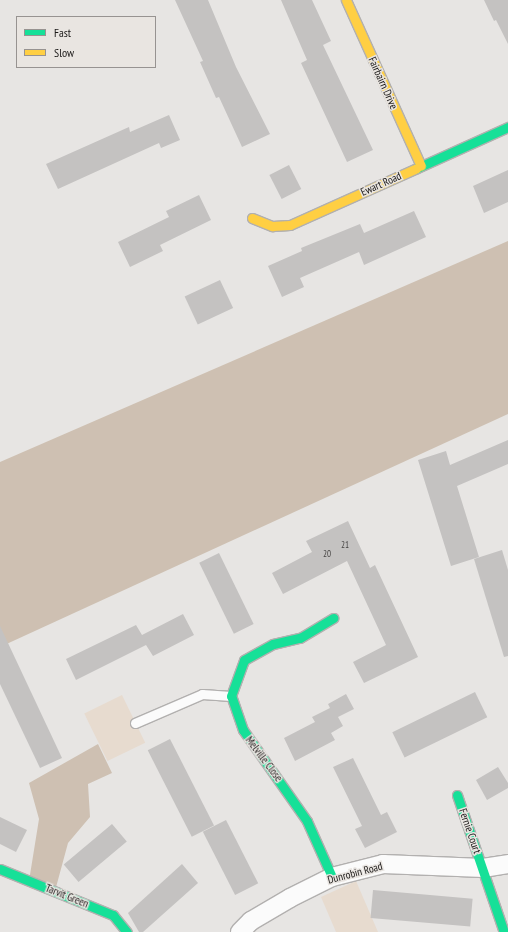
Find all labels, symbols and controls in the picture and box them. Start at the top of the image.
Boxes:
legend [16,16,156,68]
text: Fast [54,25,71,40]
text: Slow [54,45,74,60]
street label: Fairbairn Drive [366,55,400,111]
street label: Ewart Road [359,169,403,199]
house number: 21 [341,540,349,550]
house number: 20 [323,549,331,559]
street label: Melville Close [243,734,285,784]
street label: Fernie Court [456,807,484,855]
street label: Dunrobin Road [326,859,384,887]
street label: Tarvit Green [43,881,91,911]

